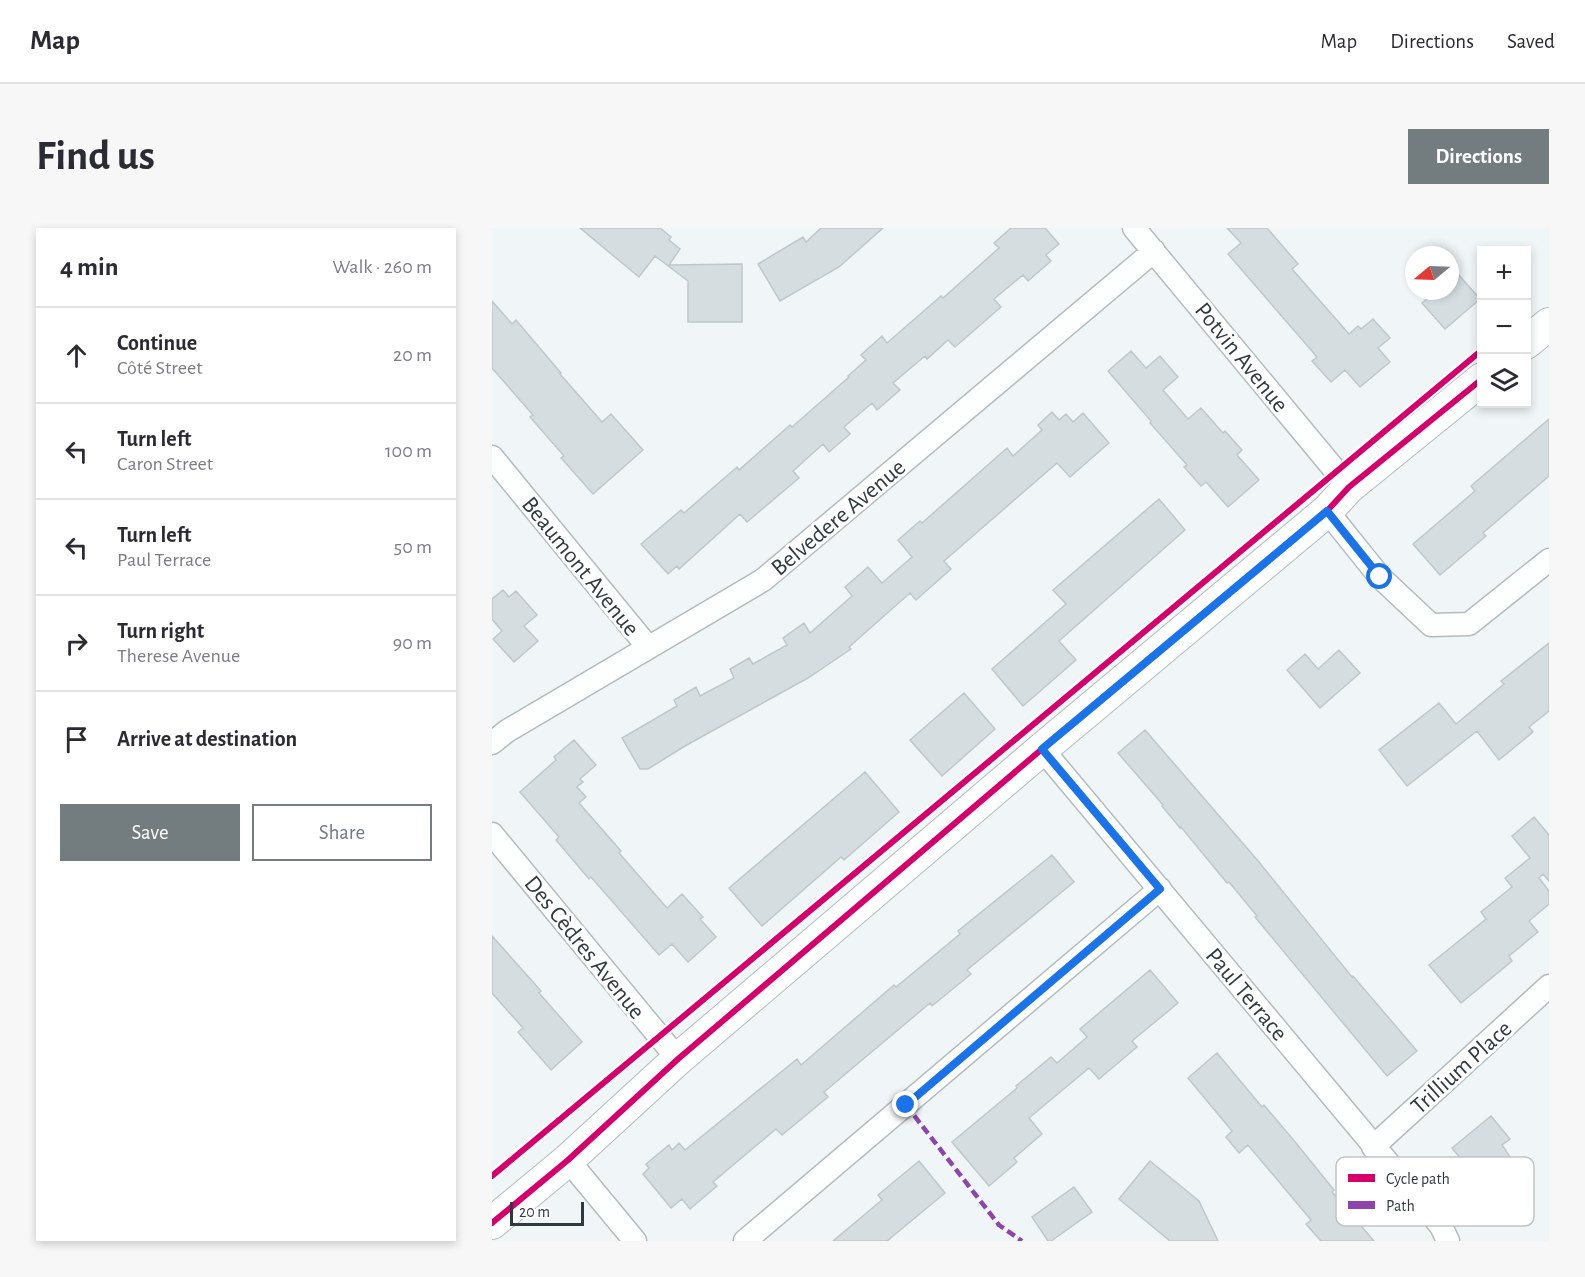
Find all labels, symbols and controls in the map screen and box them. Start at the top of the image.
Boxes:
text: Map [30,27,80,55]
text: Map [1321,31,1357,52]
text: Directions [1390,31,1474,52]
text: Saved [1507,31,1555,52]
button: Directions [1408,129,1549,184]
text: Find us [36,135,155,177]
north arrow [1405,246,1459,300]
map controls [1477,246,1531,408]
button: + [1477,246,1531,300]
text: 4 min [60,254,119,280]
text: Walk · 260 m [332,257,432,277]
street label: Potvin Avenue [1190,298,1292,417]
button: − [1477,300,1531,354]
text: Continue [117,332,197,354]
icon: ahead [60,339,93,372]
text: 20 m [393,345,432,365]
button: layers [1477,354,1531,408]
text: Côté Street [117,358,203,378]
text: Turn left [117,428,191,450]
icon: left [60,435,93,468]
text: 100 m [385,441,432,461]
text: Caron Street [117,454,213,474]
street label: Belvedere Avenue [767,455,910,581]
street label: Beaumont Avenue [517,492,644,641]
text: Turn left [117,524,191,546]
icon: left [60,531,93,564]
text: 50 m [394,537,432,557]
text: Paul Terrace [117,550,211,570]
route start [1366,563,1392,589]
text: Turn right [117,620,204,642]
icon: right [60,627,93,660]
text: 90 m [393,633,432,653]
text: Therese Avenue [117,646,240,666]
icon: arrive [60,723,93,756]
text: Arrive at destination [117,728,297,750]
button: Save [60,804,240,861]
button: Share [252,804,432,861]
street label: Des Cèdres Avenue [519,871,649,1024]
street label: Paul Terrace [1201,944,1292,1046]
street label: Trillium Place [1407,1017,1517,1119]
route end [892,1091,918,1117]
legend [1336,1157,1534,1226]
text: Cycle path [1386,1171,1450,1188]
text: Path [1386,1198,1415,1214]
scale bar [510,1199,584,1226]
text: 20 m [519,1204,550,1220]

